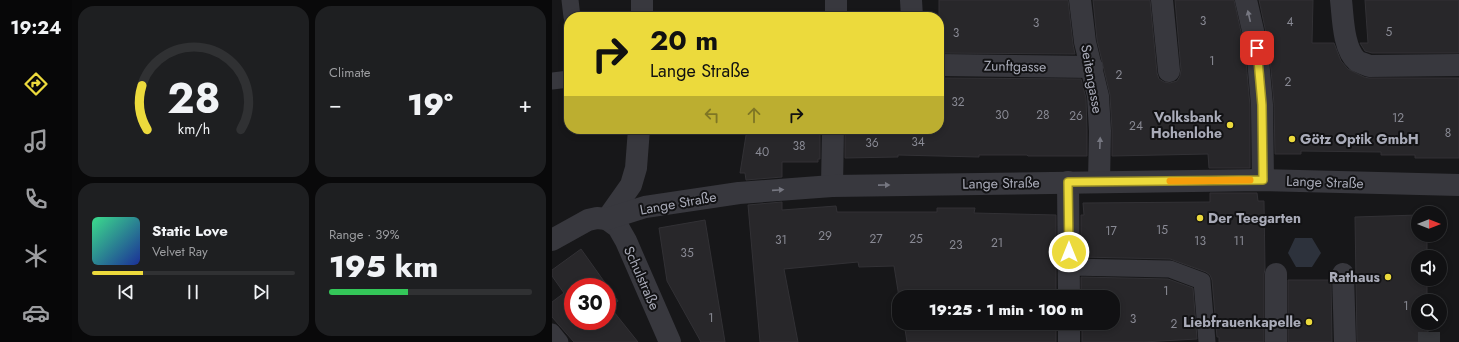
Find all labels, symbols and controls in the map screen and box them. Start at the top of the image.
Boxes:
one-way arrow [1246,10,1252,22]
house number: 3 [1200,12,1207,30]
house number: 4 [1287,13,1294,31]
house number: 3 [1033,14,1040,32]
text: 19:24 [10,15,62,41]
text: 20 m [650,20,718,61]
house number: 5 [1386,23,1393,41]
house number: 3 [953,24,960,42]
icon: right [584,28,636,80]
pin [1240,31,1274,65]
icon: arrive [1246,37,1268,59]
street label: Seitengasse [1076,43,1108,115]
house number: 1 [1209,52,1215,70]
street label: Zunftgasse [984,55,1046,77]
text: Lange Straße [650,58,750,84]
text: Climate [329,63,370,82]
house number: 2 [1116,66,1123,84]
text: 28 [167,67,220,128]
icon: directions [22,70,50,98]
house number: 2 [1285,73,1292,91]
text: 19° [407,83,453,126]
text: − [329,88,342,120]
text: + [518,88,532,120]
house number: 32 [951,93,965,111]
icon: left [701,104,723,126]
icon: ahead [743,104,765,126]
icon: right [785,104,807,126]
house number: 30 [995,106,1009,124]
house number: 28 [1036,106,1050,124]
house number: 26 [1069,107,1083,125]
place label: Volksbank Hohenlohe [1151,107,1222,143]
house number: 12 [1392,109,1404,127]
house number: 24 [1129,117,1143,135]
text: km/h [177,118,210,138]
marker: Volksbank Hohenlohe [1225,120,1235,130]
house number: 8 [1445,124,1451,142]
icon: music [22,127,50,155]
place label: Götz Optik GmbH [1300,129,1419,149]
house number: 34 [911,133,925,151]
house number: 36 [865,134,879,152]
marker: Götz Optik GmbH [1287,134,1297,144]
one-way arrow [1097,136,1103,149]
house number: 38 [792,137,806,155]
house number: 40 [755,143,769,161]
street label: Lange Straße [1286,171,1364,193]
street label: Lange Straße [962,172,1040,194]
one-way arrow [878,182,891,188]
icon: phone [22,185,50,213]
street label: Lange Straße [638,186,718,220]
one-way arrow [772,186,784,193]
north arrow [1411,206,1447,242]
map controls [1411,206,1447,330]
place label: Der Teegarten [1208,208,1301,228]
marker: Der Teegarten [1195,213,1205,223]
text: Static Love [152,220,228,242]
house number: 15 [1156,221,1168,239]
house number: 17 [1105,222,1118,240]
text: Range · 39% [329,225,400,244]
house number: 29 [818,227,832,245]
house number: 27 [869,230,883,248]
house number: 25 [909,230,923,248]
house number: 31 [775,231,787,249]
position arrow [1048,231,1090,273]
house number: 13 [1194,232,1206,250]
house number: 11 [1234,232,1244,250]
house number: 21 [991,234,1003,252]
house number: 23 [949,236,963,254]
icon: climate [22,242,50,270]
text: Velvet Ray [152,242,208,261]
street label: Schulstraße [619,243,665,313]
house number: 35 [680,244,694,262]
text: 195 km [329,245,438,288]
button: sound [1411,250,1447,286]
place label: Rathaus [1329,267,1381,287]
marker: Rathaus [1383,272,1393,282]
speed limit sign: 30 [564,278,616,330]
icon: previous [115,281,137,303]
icon: pause [182,281,204,303]
icon: next [250,281,272,303]
house number: 1 [1163,282,1169,300]
button: search [1411,294,1447,330]
house number: 1 [1403,297,1409,315]
icon: car [22,299,50,327]
text: 19:25 · 1 min · 100 m [929,299,1083,321]
house number: 1 [708,309,714,327]
house number: 3 [1130,310,1137,328]
place label: Liebfrauenkapelle [1183,312,1301,332]
house number: 2 [1171,315,1178,333]
marker: Liebfrauenkapelle [1304,317,1314,327]

